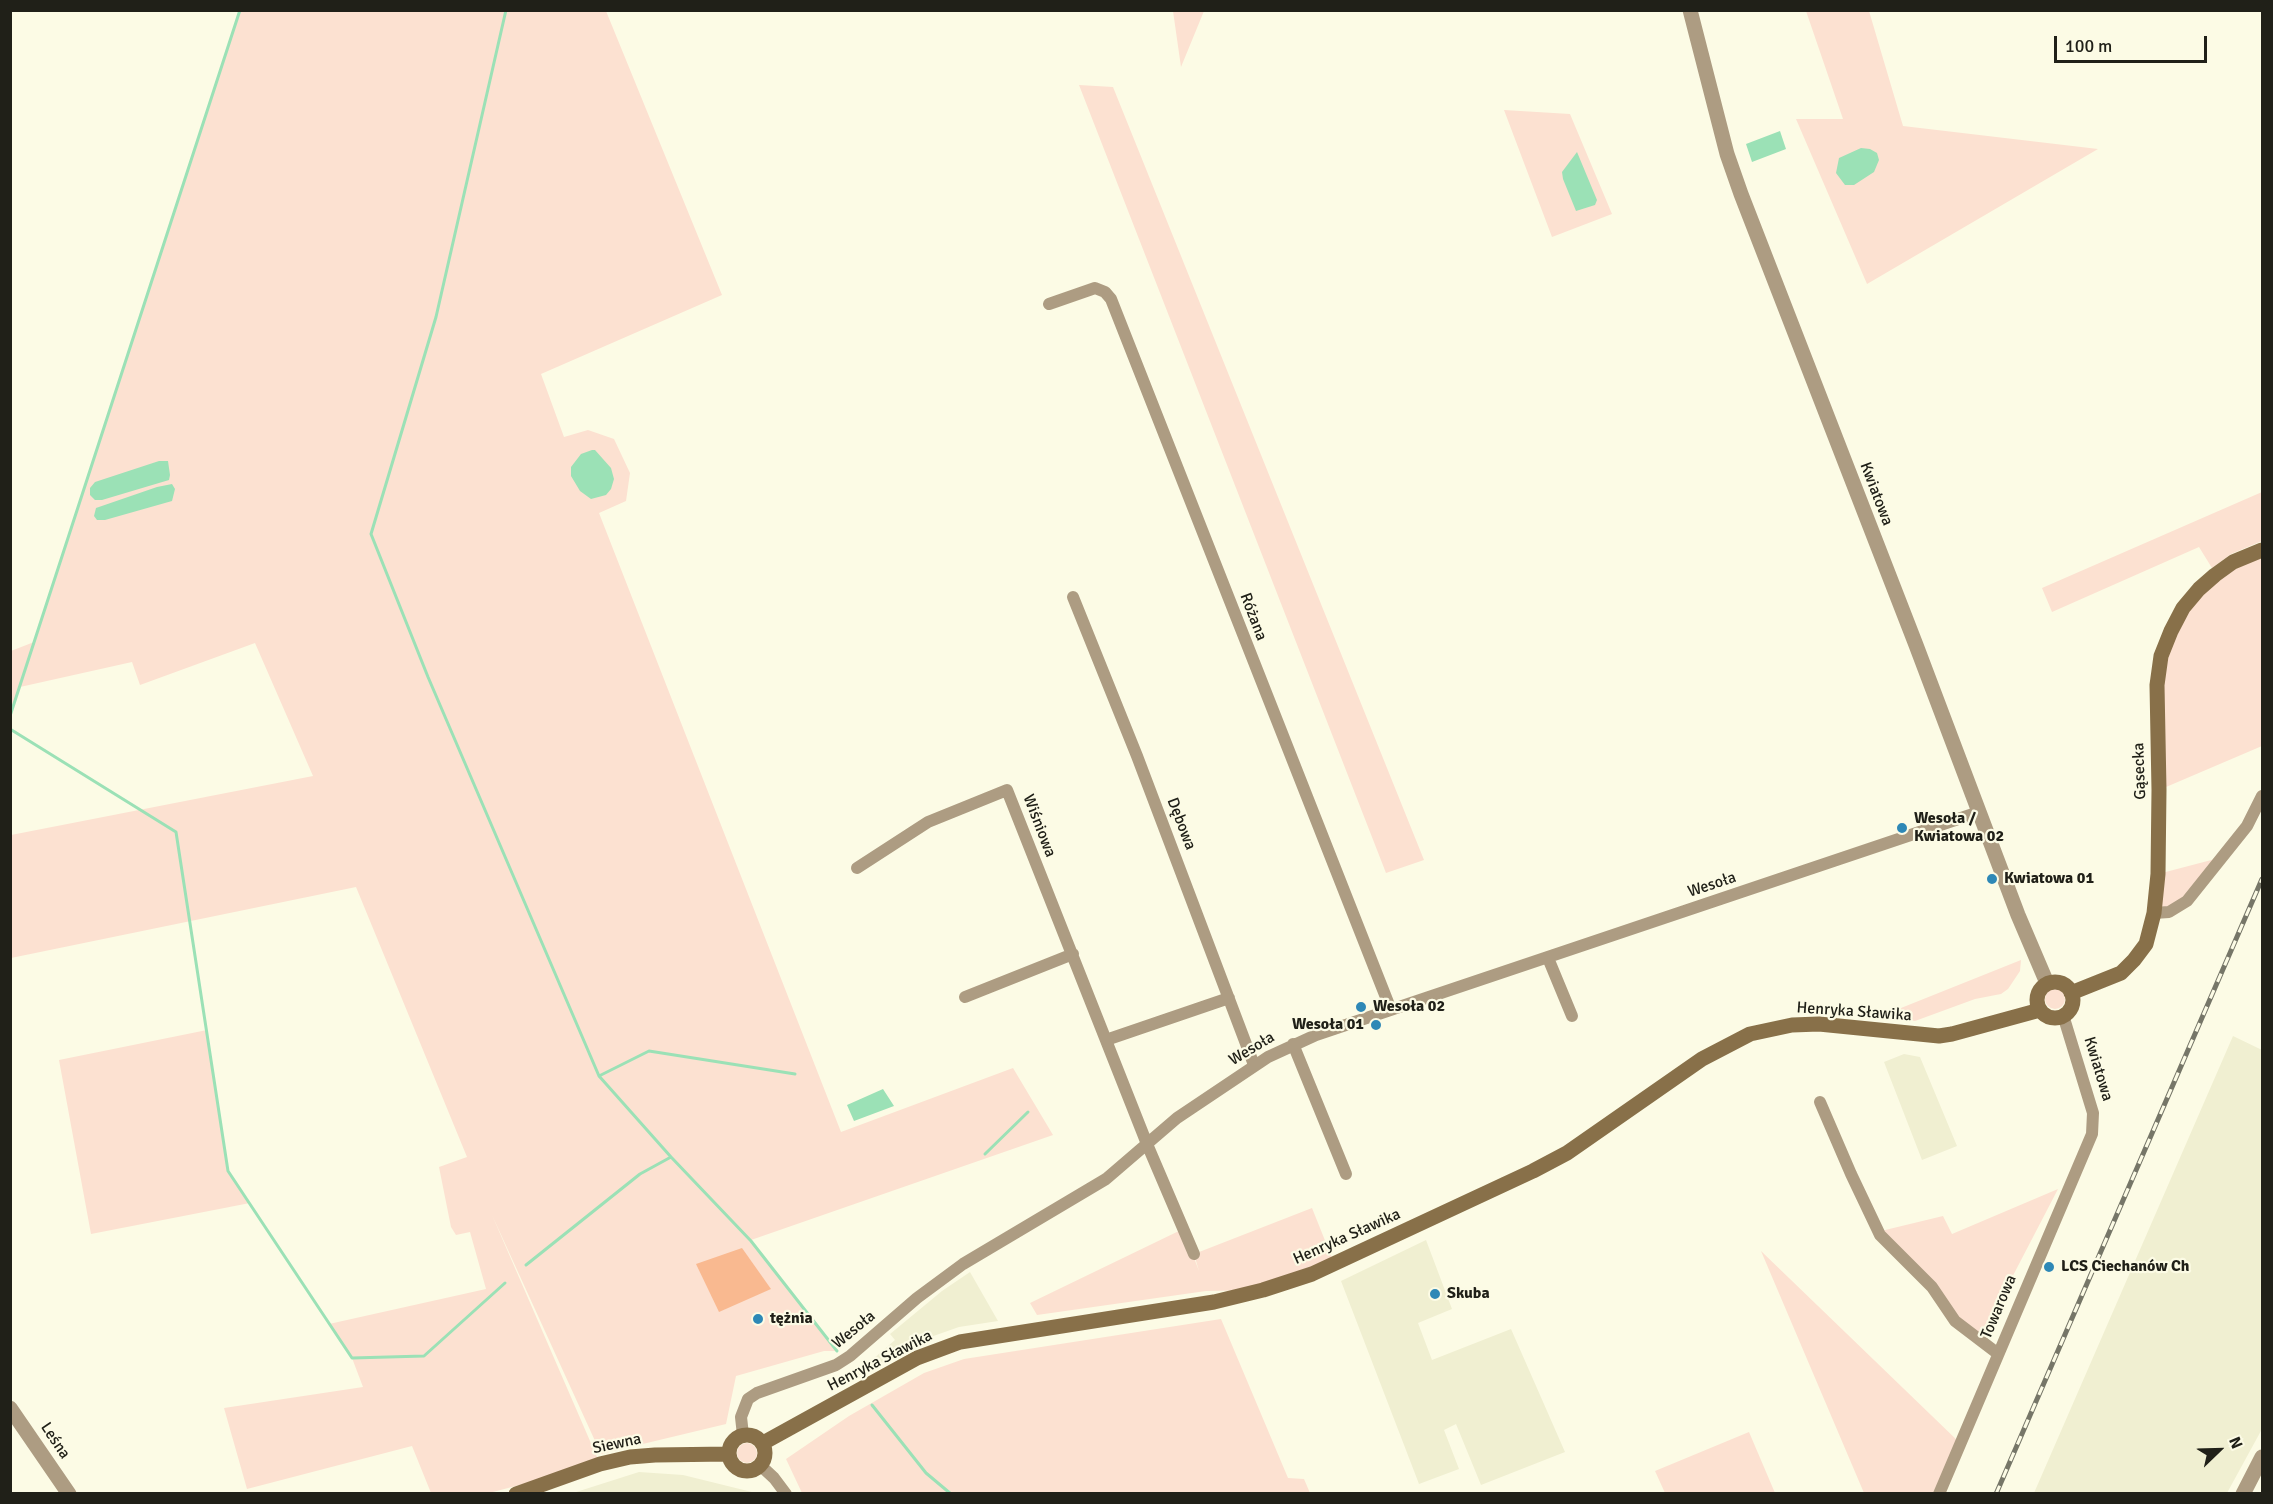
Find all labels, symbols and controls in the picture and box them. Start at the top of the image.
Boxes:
scale bar [2057,24,2210,62]
text: 100 m [2065,35,2112,57]
street label: Kwiatowa [1855,460,1897,528]
street label: Różana [1235,590,1271,644]
street label: Gąsecka [2129,742,2151,800]
street label: Wiśniowa [1018,792,1060,860]
street label: Dębowa [1162,795,1200,853]
place label: Wesoła / Kwiatowa 02 [1914,809,2004,847]
marker: Wesoła / Kwiatowa 02 [1895,821,1909,835]
street label: Wesoła [1685,868,1739,902]
place label: Kwiatowa 01 [2004,869,2094,889]
marker: Kwiatowa 01 [1985,872,1999,886]
place label: Wesoła 02 [1373,997,1445,1017]
street label: Henryka Sławika [1796,998,1912,1026]
marker: Wesoła 02 [1354,1000,1368,1014]
place label: Wesoła 01 [1292,1015,1364,1035]
marker: Wesoła 01 [1369,1018,1383,1032]
street label: Wesoła [1226,1028,1278,1070]
street label: Kwiatowa [2079,1034,2117,1104]
street label: Henryka Sławika [1290,1205,1404,1269]
place label: LCS Ciechanów Ch [2061,1257,2189,1277]
marker: LCS Ciechanów Ch [2042,1260,2056,1274]
street label: Towarowa [1977,1272,2021,1342]
place label: Skuba [1447,1284,1490,1304]
marker: Skuba [1428,1287,1442,1301]
street label: Wesoła [829,1307,879,1353]
place label: tężnia [770,1309,813,1329]
marker: tężnia [751,1312,765,1326]
street label: Henryka Sławika [824,1326,936,1396]
street label: Leśna [36,1419,74,1463]
north arrow [2189,1420,2249,1480]
street label: Siewna [591,1429,643,1459]
text: N [2224,1434,2247,1452]

